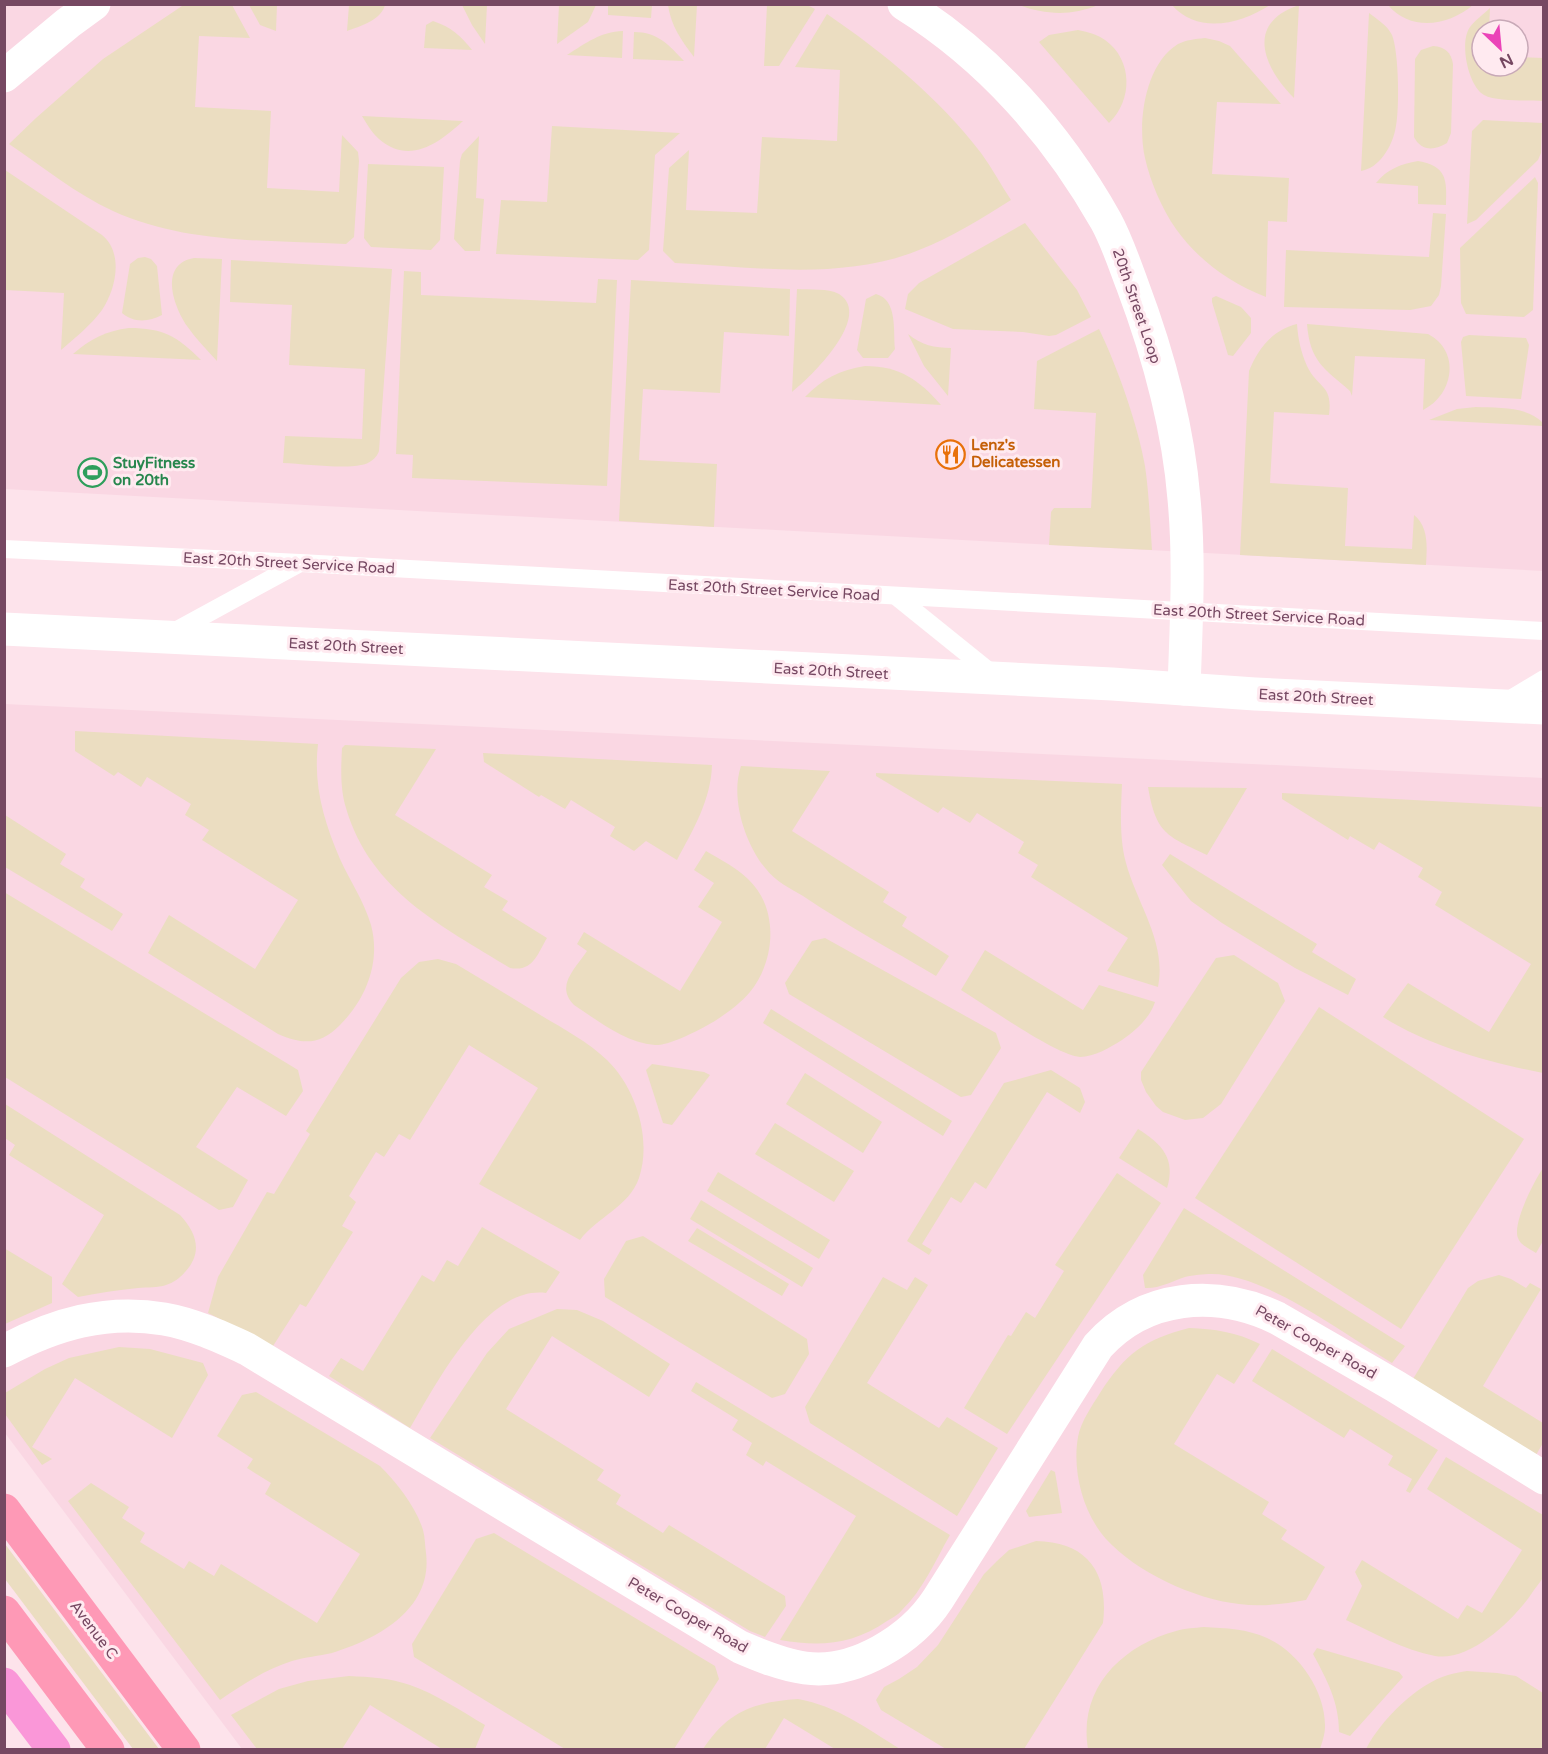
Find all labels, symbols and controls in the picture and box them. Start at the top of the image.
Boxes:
north arrow [1470,18,1530,78]
text: N [1496,49,1516,72]
street label: 20th Street Loop [1109,246,1165,366]
place label: Lenz's Delicatessen [971,436,1060,471]
restaurant icon: Lenz's Delicatessen [934,438,966,470]
place label: StuyFitness on 20th [113,454,195,489]
sports icon: StuyFitness on 20th [76,456,108,488]
street label: East 20th Street Service Road [183,548,395,578]
street label: East 20th Street Service Road [668,575,880,605]
street label: East 20th Street Service Road [1153,600,1365,630]
street label: East 20th Street [288,634,404,658]
street label: East 20th Street [773,659,889,683]
street label: East 20th Street [1258,685,1374,709]
street label: Peter Cooper Road [1252,1301,1380,1383]
street label: Peter Cooper Road [625,1573,751,1657]
street label: Avenue C [66,1597,122,1663]

